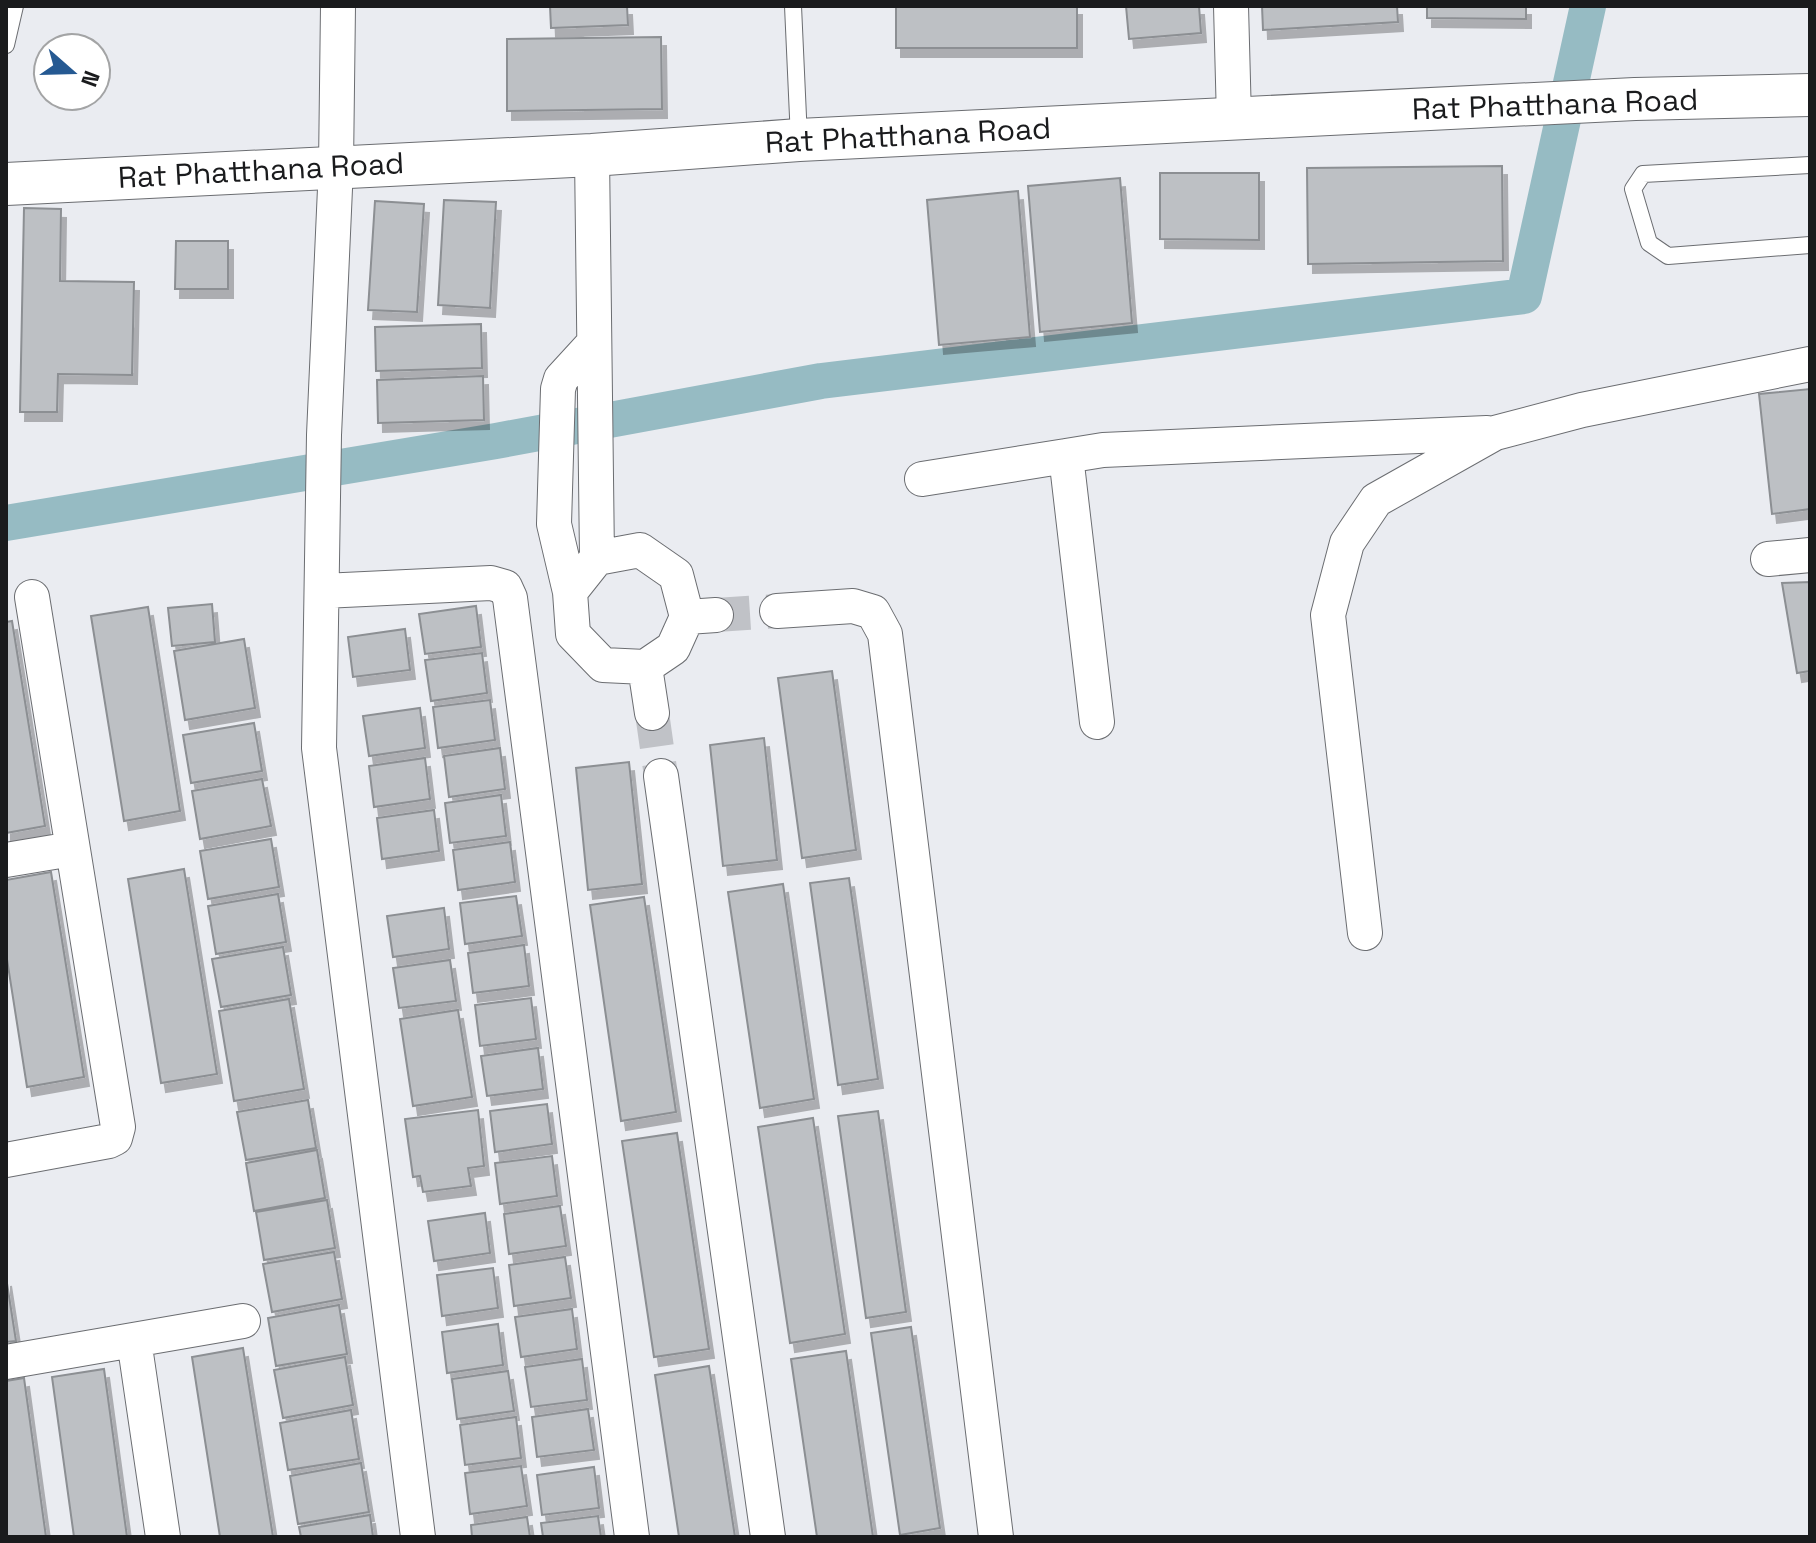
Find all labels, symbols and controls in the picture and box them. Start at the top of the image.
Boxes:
north arrow [32,32,112,112]
text: N [75,67,106,91]
street label: Rat Phatthana Road [1411,80,1699,128]
street label: Rat Phatthana Road [764,108,1052,162]
street label: Rat Phatthana Road [117,143,405,197]

